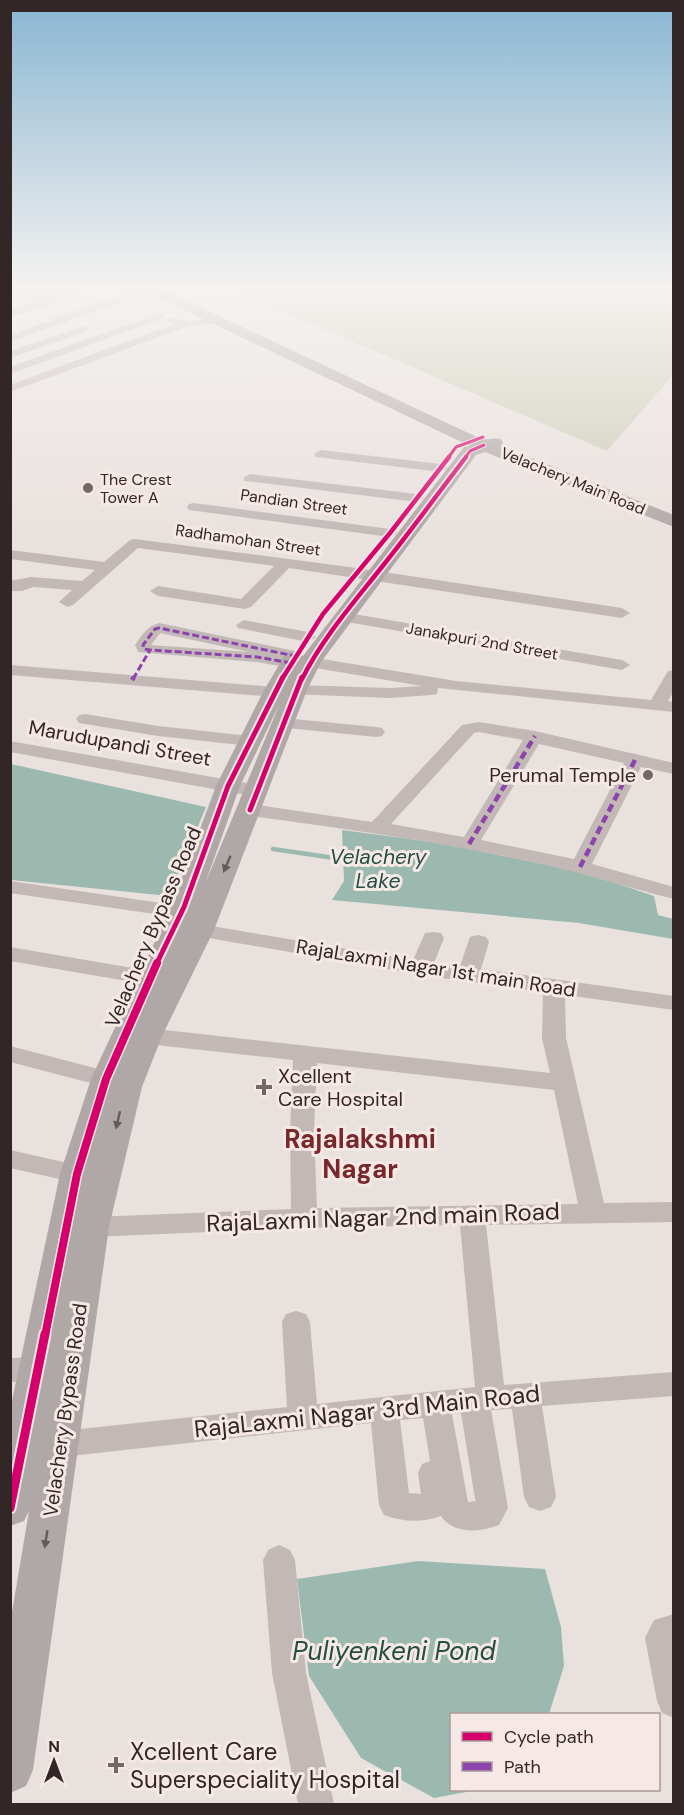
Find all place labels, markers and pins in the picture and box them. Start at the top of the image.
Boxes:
place label: The Crest Tower A [100,469,172,508]
marker: The Crest Tower A [81,481,95,495]
place label: Perumal Temple [489,762,636,788]
marker: Perumal Temple [641,768,655,782]
place label: Xcellent Care Hospital [278,1063,403,1112]
marker: Xcellent Care Hospital [255,1078,273,1096]
place label: Xcellent Care Superspeciality Hospital [130,1736,400,1795]
marker: Xcellent Care Superspeciality Hospital [107,1756,125,1774]

